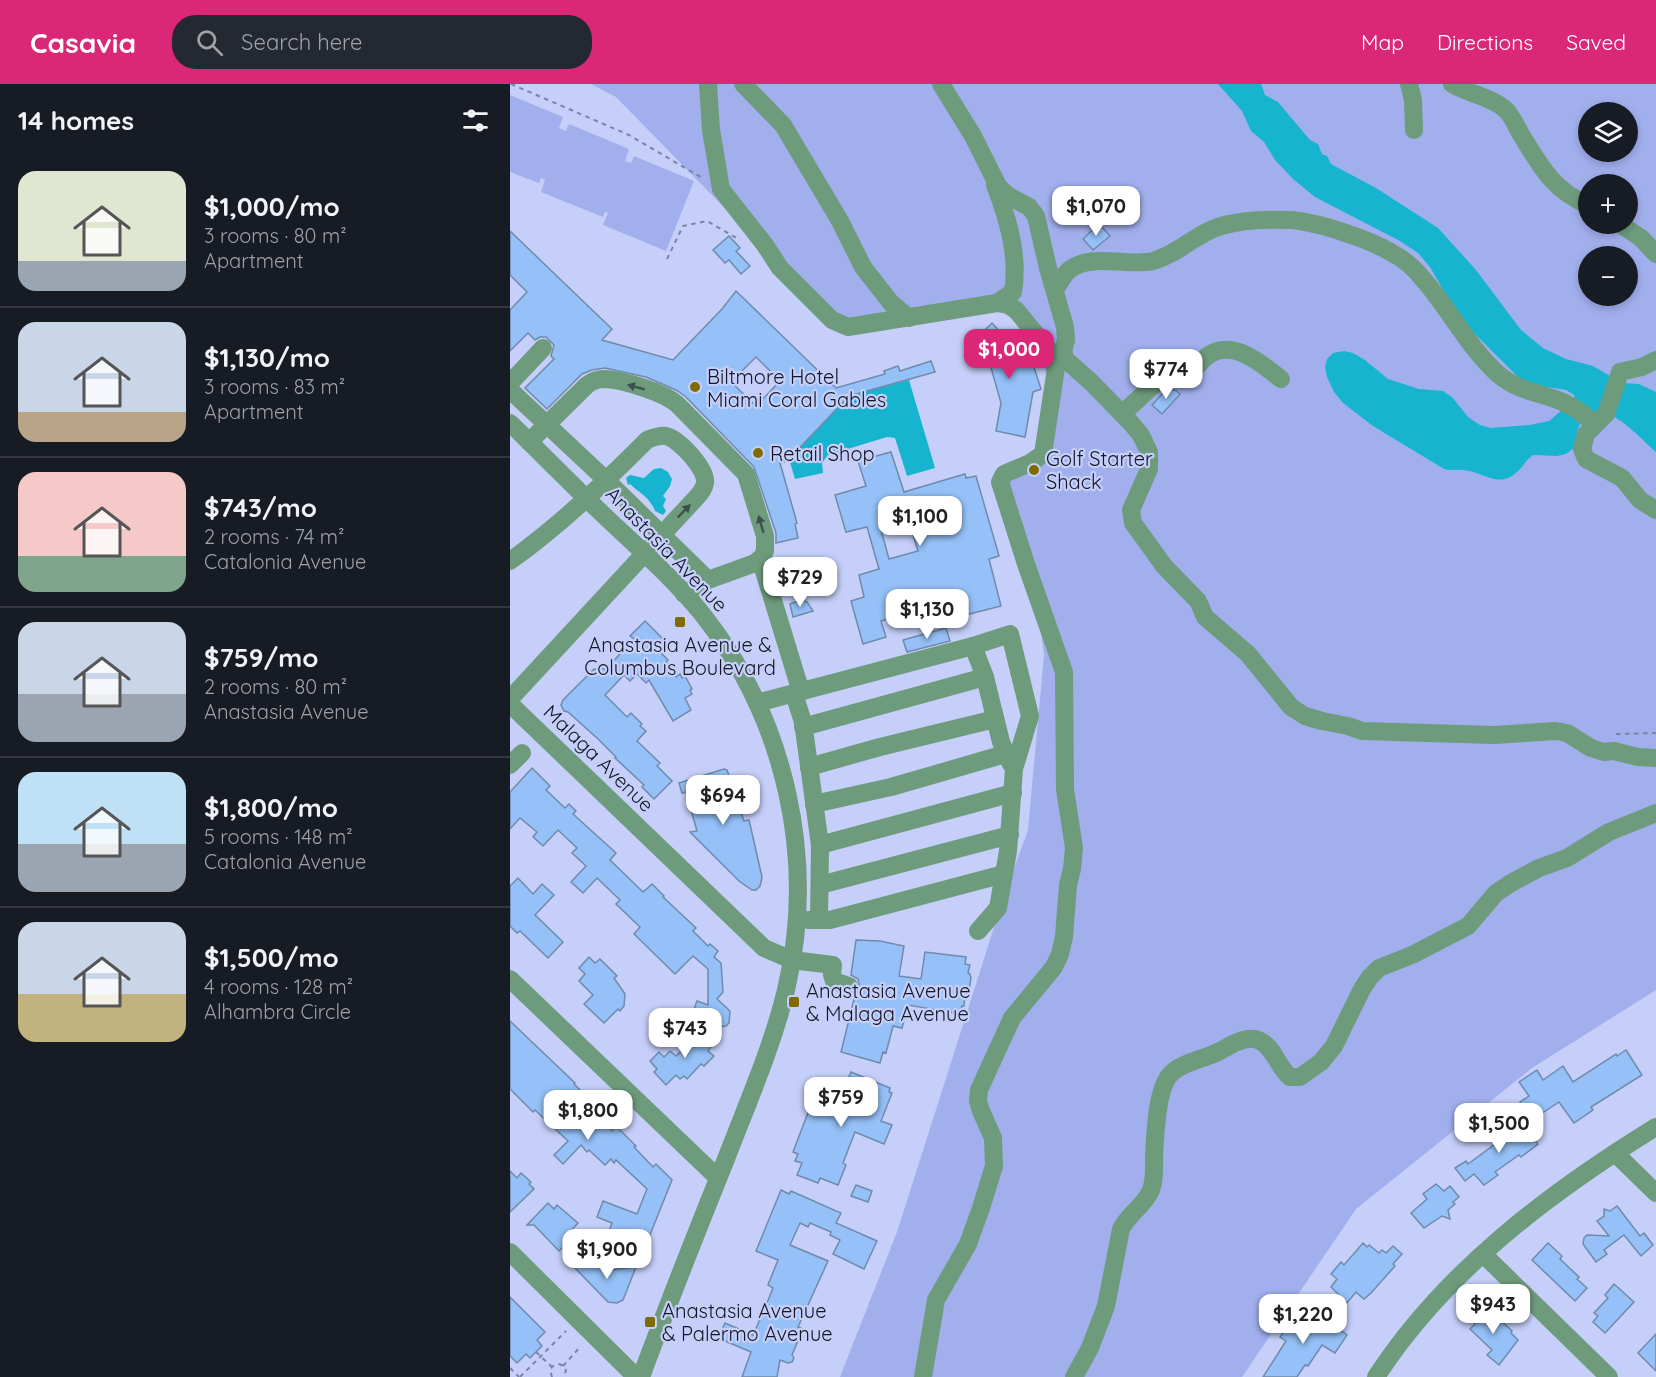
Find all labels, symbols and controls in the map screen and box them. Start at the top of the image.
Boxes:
search box [172,15,592,69]
text: Casavia [30,25,136,60]
icon: search [193,26,226,59]
text: Search here [241,28,363,56]
text: Map [1361,29,1404,55]
text: Directions [1437,29,1533,55]
text: Saved [1566,29,1626,55]
map controls [1578,102,1638,306]
button: layers [1578,102,1638,162]
text: 14 homes [18,104,134,137]
icon: filters [459,104,492,137]
button: + [1578,174,1638,234]
pin: $1,070 [1047,186,1145,237]
text: $1,000/mo [204,190,340,223]
text: $1,070 [1066,193,1126,218]
icon: home [66,195,138,267]
text: 3 rooms · 80 m² [204,223,347,248]
button: − [1578,246,1638,306]
text: Apartment [204,248,304,273]
pin: $1,000 [960,329,1058,380]
text: $1,000 [978,336,1040,361]
text: $1,130/mo [204,341,330,374]
icon: home [66,346,138,418]
pin: $774 [1130,349,1202,400]
text: $774 [1144,356,1188,381]
place label: Biltmore Hotel Miami Coral Gables [707,364,886,412]
text: 3 rooms · 83 m² [204,374,345,399]
marker: Biltmore Hotel Miami Coral Gables [688,380,702,394]
one-way arrow [627,381,646,391]
text: Apartment [204,399,304,424]
place label: Retail Shop [770,441,875,466]
marker: Retail Shop [751,446,765,460]
place label: Golf Starter Shack [1046,446,1153,494]
marker: Golf Starter Shack [1027,463,1041,477]
street label: Anastasia Avenue [601,481,733,617]
text: $743/mo [204,491,317,524]
icon: home [66,496,138,568]
pin: $1,100 [871,496,969,547]
one-way arrow [677,503,691,518]
text: $1,100 [892,503,948,528]
one-way arrow [756,515,765,533]
text: 2 rooms · 74 m² [204,524,344,549]
text: Catalonia Avenue [204,549,366,574]
pin: $729 [764,557,836,608]
text: $729 [777,564,823,589]
pin: $1,130 [878,589,976,640]
text: $1,130 [900,596,954,621]
marker: Anastasia Avenue & Columbus Boulevard [673,615,687,629]
place label: Anastasia Avenue & Columbus Boulevard [584,632,776,680]
text: $759/mo [204,641,319,674]
icon: home [66,646,138,718]
text: 2 rooms · 80 m² [204,674,347,699]
text: Anastasia Avenue [204,699,369,724]
street label: Malaga Avenue [539,699,659,817]
pin: $694 [687,775,759,826]
text: $694 [700,782,746,807]
text: $1,800/mo [204,791,338,824]
icon: home [66,796,138,868]
text: 5 rooms · 148 m² [204,824,353,849]
text: Catalonia Avenue [204,849,366,874]
text: $1,500/mo [204,941,339,974]
icon: home [66,946,138,1018]
text: 4 rooms · 128 m² [204,974,353,999]
place label: Anastasia Avenue & Malaga Avenue [806,978,971,1026]
marker: Anastasia Avenue & Malaga Avenue [787,995,801,1009]
text: Alhambra Circle [204,999,351,1024]
pin: $743 [649,1008,721,1059]
text: $743 [663,1015,707,1040]
pin: $759 [805,1077,877,1128]
text: $759 [818,1084,864,1109]
pin: $1,800 [539,1090,637,1141]
text: $1,800 [558,1097,618,1122]
pin: $1,500 [1450,1103,1548,1154]
text: $1,500 [1468,1110,1530,1135]
pin: $1,900 [558,1229,656,1280]
text: $1,900 [576,1236,638,1261]
pin: $943 [1457,1284,1529,1335]
text: $943 [1470,1291,1516,1316]
pin: $1,220 [1254,1294,1352,1345]
place label: Anastasia Avenue & Palermo Avenue [662,1298,833,1346]
text: $1,220 [1273,1301,1333,1326]
marker: Anastasia Avenue & Palermo Avenue [643,1315,657,1329]

